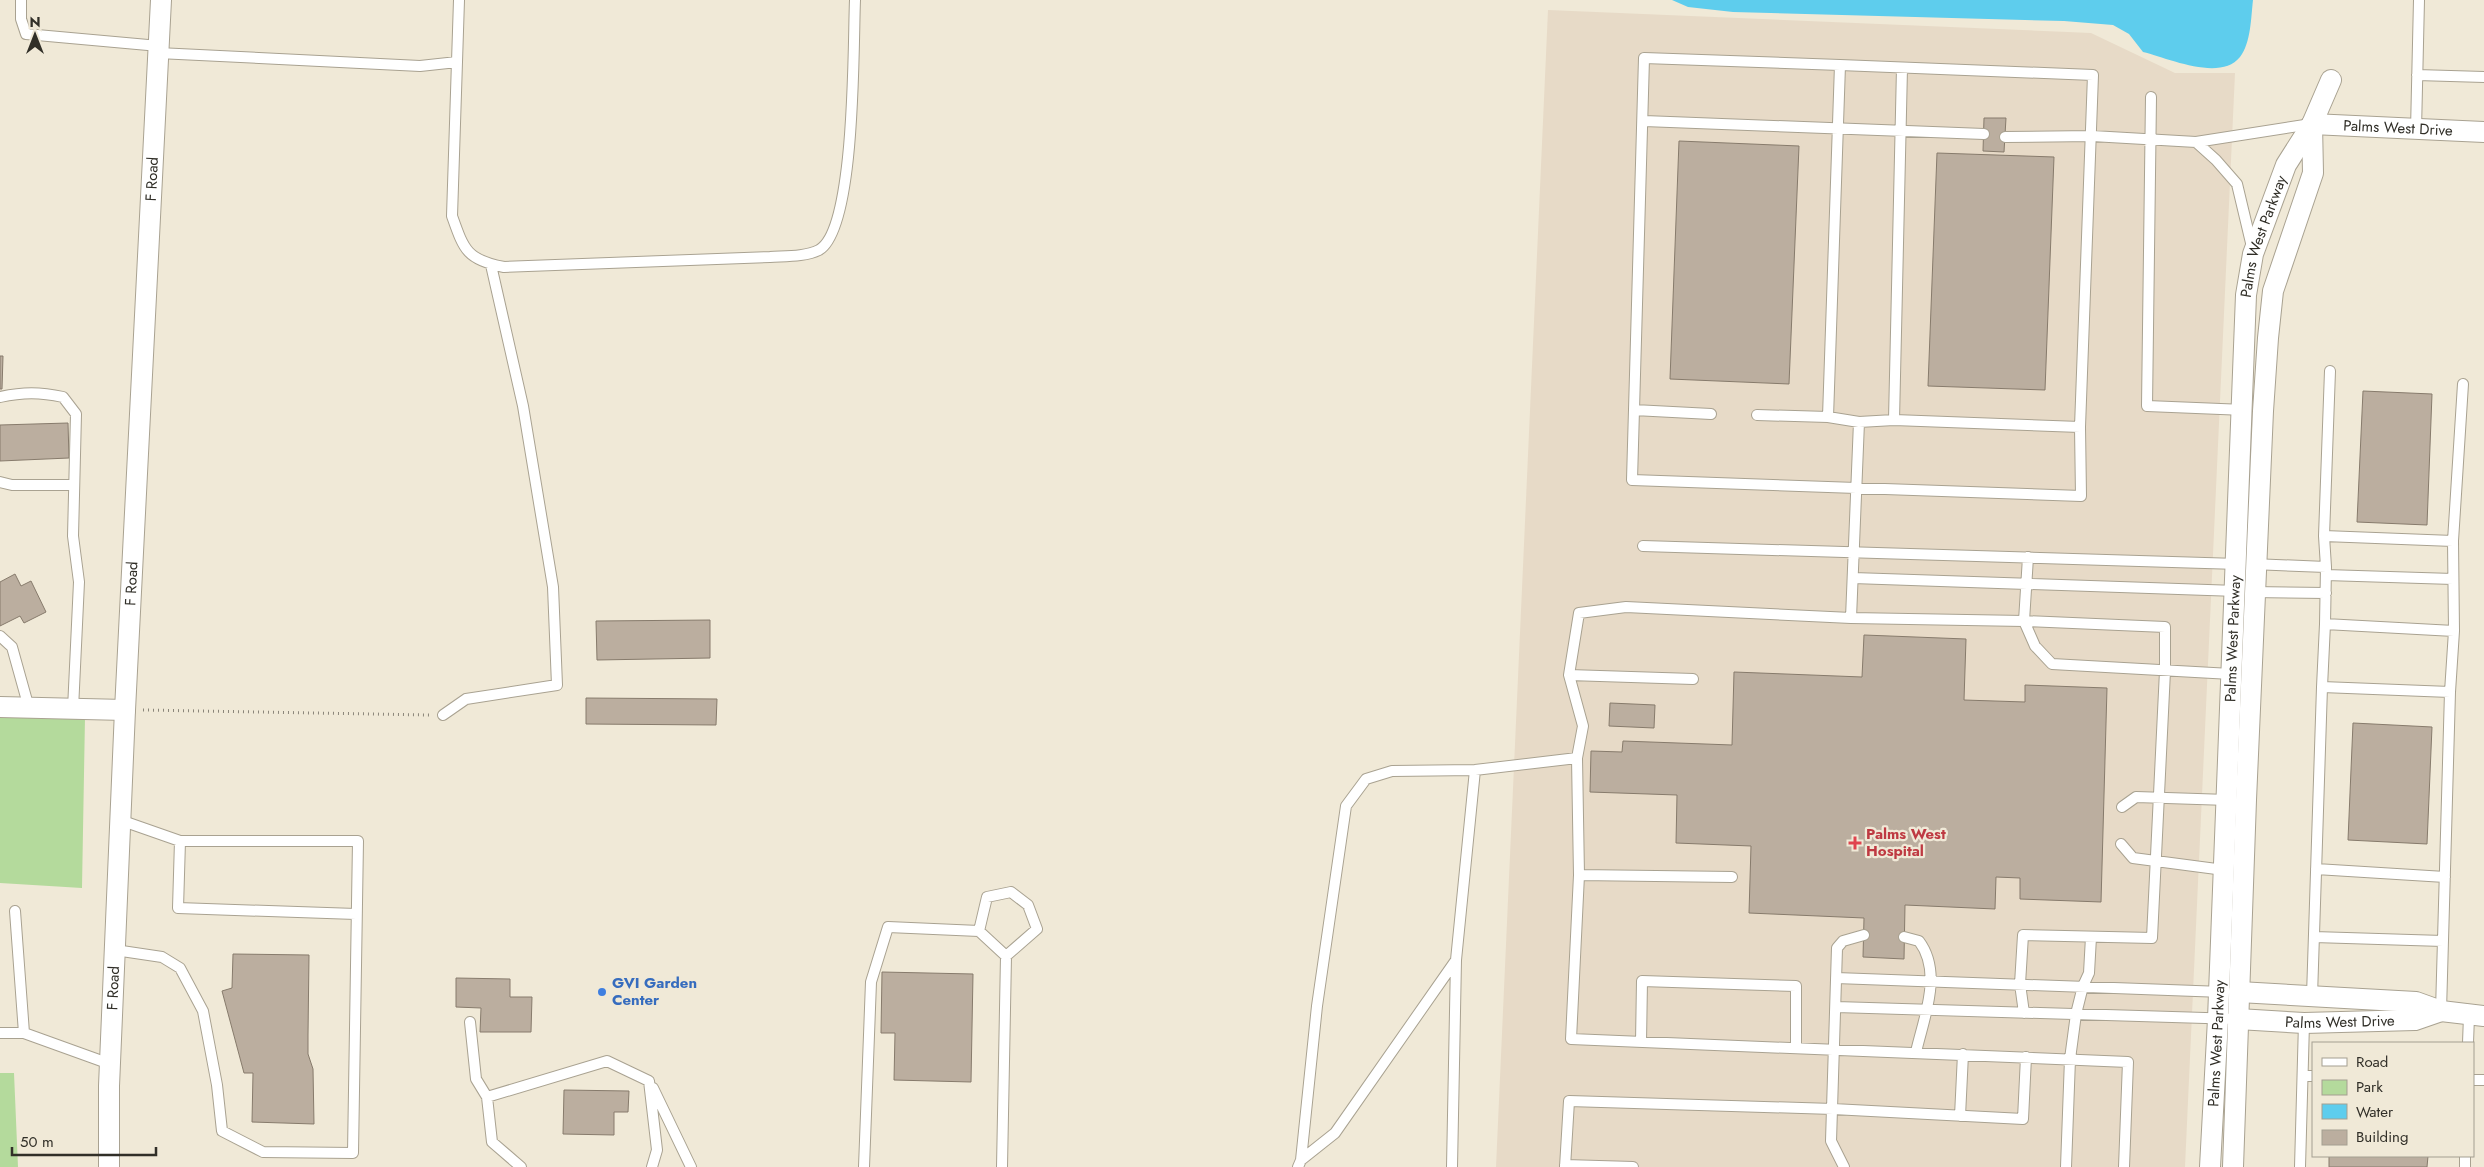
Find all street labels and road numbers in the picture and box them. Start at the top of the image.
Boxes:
street label: Palms West Drive [2343,114,2453,142]
street label: F Road [140,156,164,202]
street label: Palms West Parkway [2235,172,2292,299]
street label: F Road [119,561,144,606]
street label: Palms West Parkway [2219,574,2246,702]
street label: F Road [101,965,125,1011]
street label: Palms West Parkway [2202,979,2231,1107]
street label: Palms West Drive [2284,1010,2395,1034]

